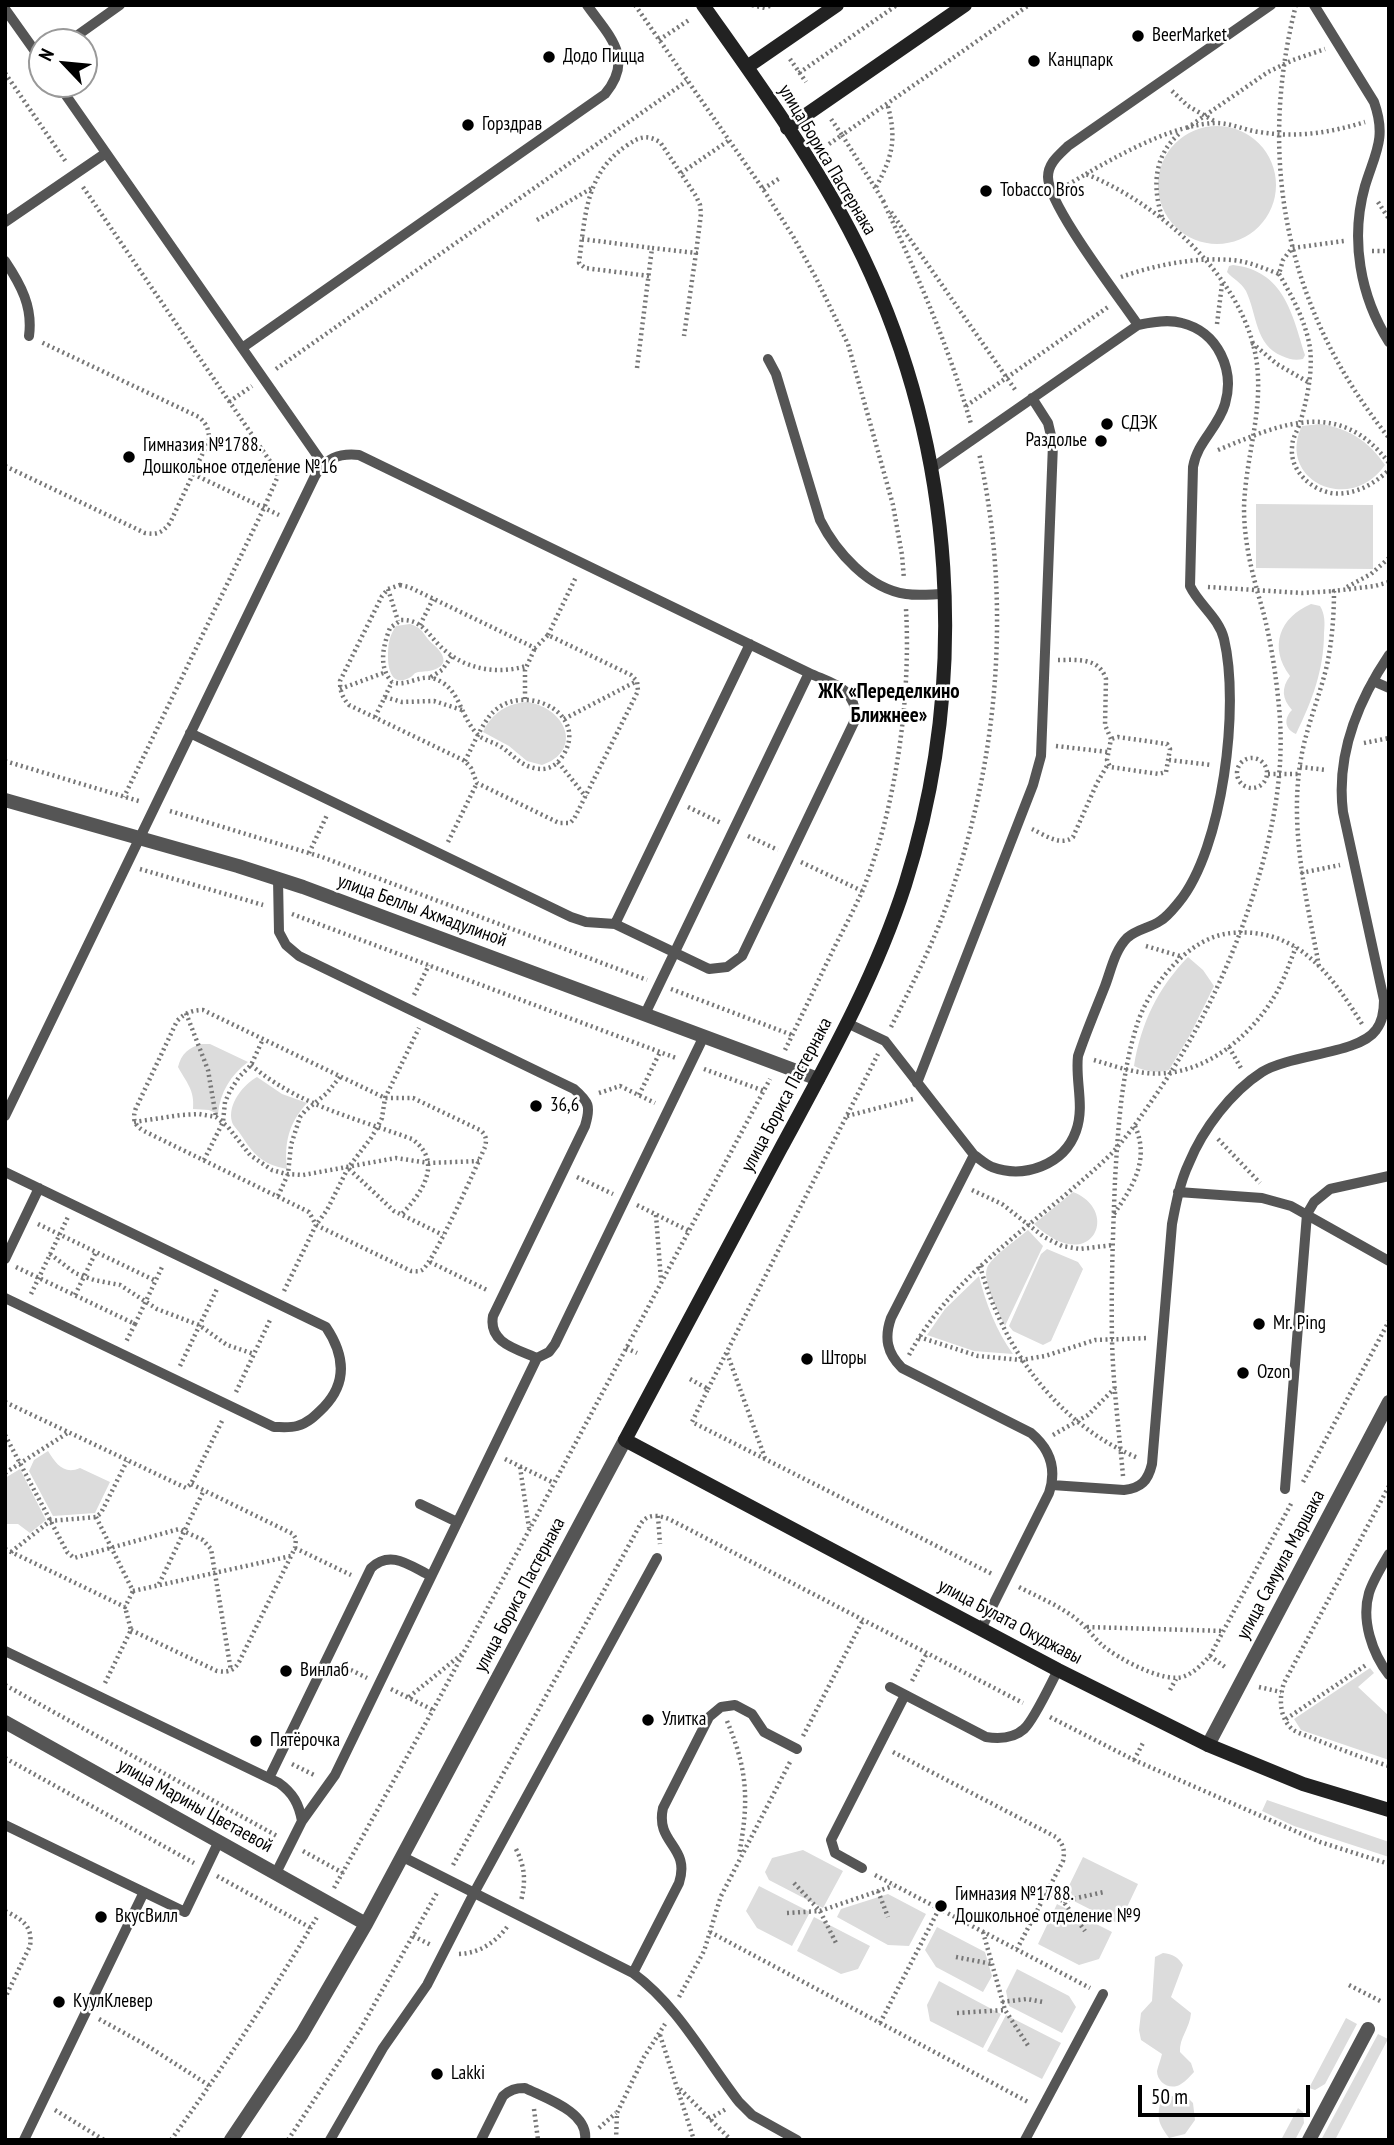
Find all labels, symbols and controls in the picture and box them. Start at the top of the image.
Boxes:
place label: BeerMarket [1152,25,1227,47]
north arrow [28,28,98,98]
marker: BeerMarket [1130,28,1146,44]
text: N [33,45,59,65]
place label: Додо Пицца [563,46,644,68]
marker: Додо Пицца [541,49,557,65]
place label: Канцпарк [1048,50,1113,72]
marker: Канцпарк [1026,53,1042,69]
street label: улица Бориса Пастернака [773,81,881,239]
place label: Горздрав [482,114,542,136]
marker: Горздрав [460,117,476,133]
place label: Tobacco Bros [1000,180,1084,202]
marker: Tobacco Bros [978,183,994,199]
place label: СДЭК [1121,413,1158,435]
marker: СДЭК [1099,416,1115,432]
place label: Раздолье [1025,430,1087,452]
marker: Раздолье [1093,433,1109,449]
place label: Гимназия №1788. Дошкольное отделение №16 [143,435,338,479]
marker: Гимназия №1788. Дошкольное отделение №16 [121,449,137,465]
district label: ЖК «Переделкино Ближнее» [818,679,960,729]
street label: улица Беллы Ахмадулиной [334,870,510,952]
street label: улица Бориса Пастернака [737,1014,837,1176]
place label: 36,6 [550,1095,579,1117]
marker: 36,6 [528,1098,544,1114]
place label: Mr. Ping [1273,1313,1326,1335]
marker: Mr. Ping [1251,1316,1267,1332]
place label: Шторы [821,1348,867,1370]
marker: Шторы [799,1351,815,1367]
place label: Ozon [1257,1362,1290,1384]
marker: Ozon [1235,1365,1251,1381]
street label: улица Самуила Маршака [1232,1486,1330,1644]
street label: улица Бориса Пастернака [470,1514,570,1676]
street label: улица Булата Окуджавы [934,1574,1086,1670]
place label: Винлаб [300,1660,349,1682]
marker: Винлаб [278,1663,294,1679]
place label: Улитка [662,1709,706,1731]
marker: Улитка [640,1712,656,1728]
place label: Пятёрочка [270,1730,340,1752]
marker: Пятёрочка [248,1733,264,1749]
street label: улица Марины Цветаевой [114,1754,276,1858]
place label: Гимназия №1788. Дошкольное отделение №9 [955,1884,1141,1928]
marker: Гимназия №1788. Дошкольное отделение №9 [933,1898,949,1914]
place label: ВкусВилл [115,1906,178,1928]
marker: ВкусВилл [93,1909,109,1925]
place label: КуулКлевер [73,1991,153,2013]
marker: КуулКлевер [51,1994,67,2010]
place label: Lakki [451,2063,485,2085]
marker: Lakki [429,2066,445,2082]
scale bar [1142,2072,1314,2116]
text: 50 m [1151,2083,1188,2110]

